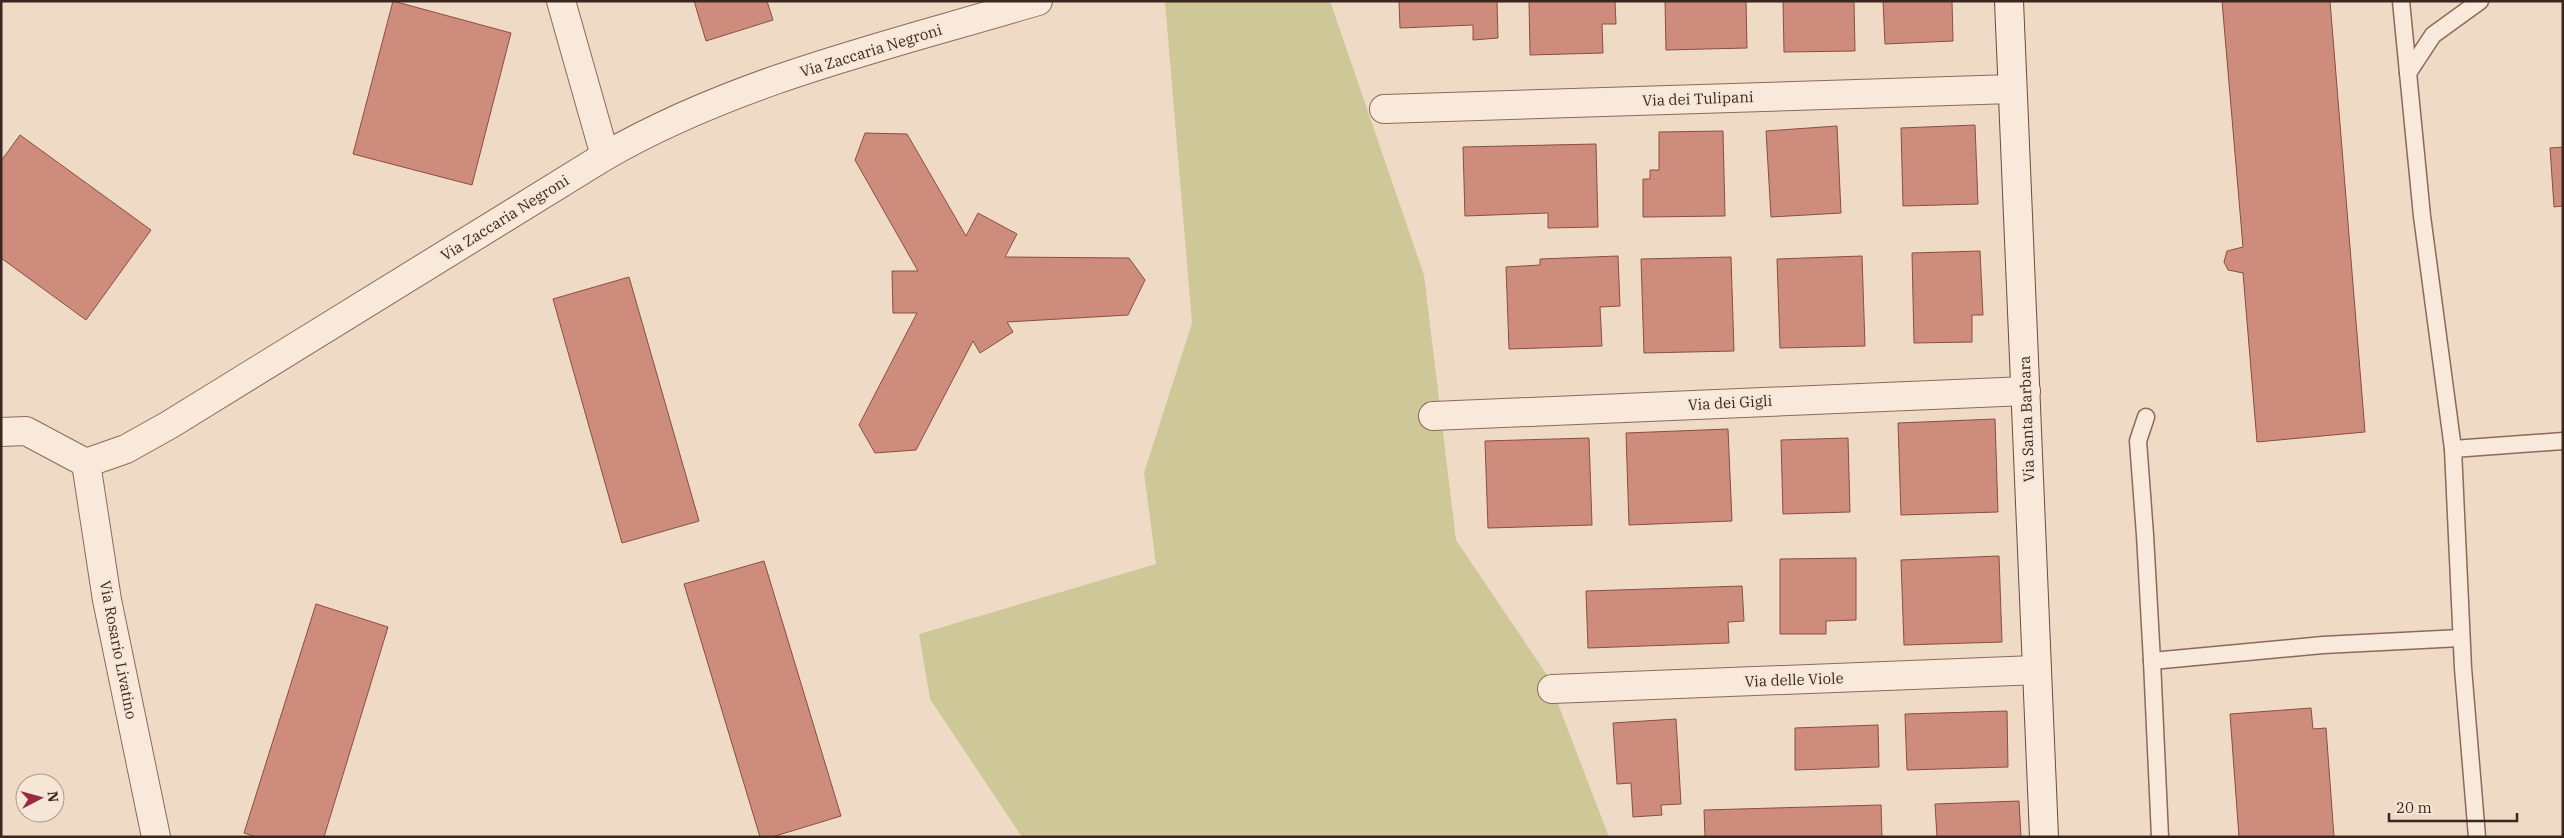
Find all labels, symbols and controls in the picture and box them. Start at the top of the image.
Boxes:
street label: Via Zaccaria Negroni [798,20,944,81]
street label: Via dei Tulipani [1642,87,1754,110]
street label: Via Zaccaria Negroni [437,170,573,265]
street label: Via Santa Barbara [2015,355,2038,483]
street label: Via dei Gigli [1687,391,1773,414]
street label: Via Rosario Livatino [96,579,141,721]
street label: Via delle Viole [1744,668,1844,691]
north arrow [15,773,65,823]
text: N [43,790,62,803]
scale bar [2389,790,2516,822]
text: 20 m [2396,798,2432,817]

